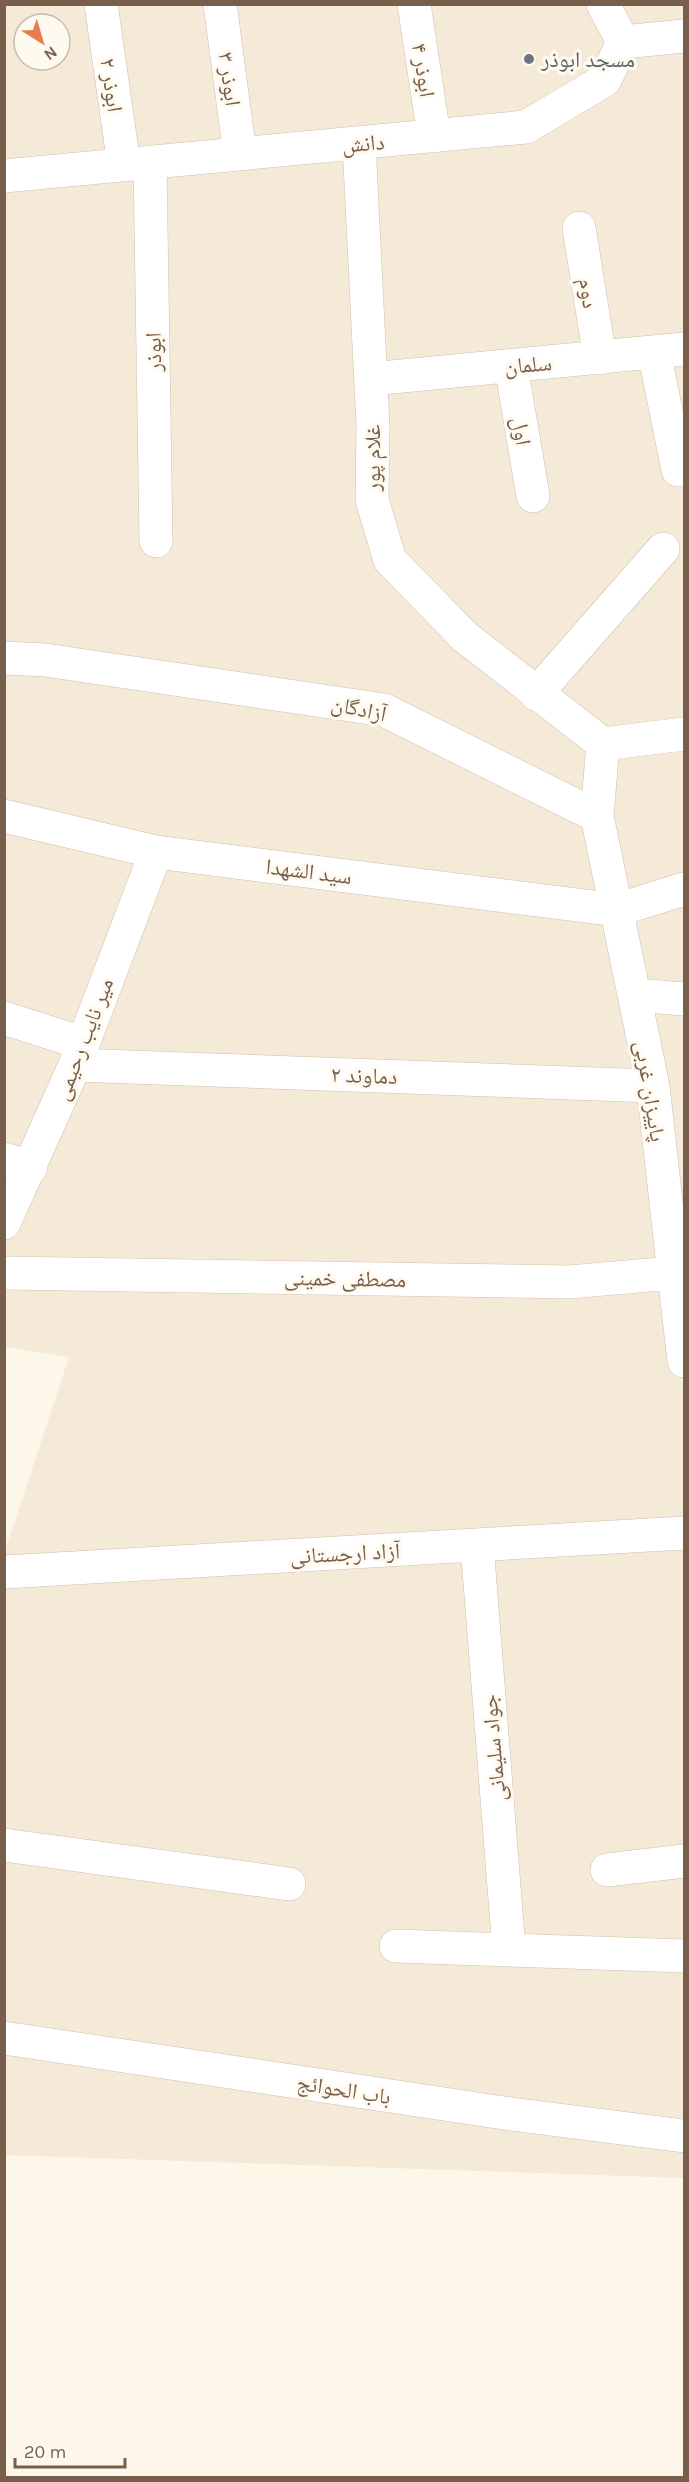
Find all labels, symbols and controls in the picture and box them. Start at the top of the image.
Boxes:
north arrow [12,12,72,72]
street label: ابوذر ۴ [406,41,440,99]
text: N [40,43,61,65]
place label: مسجد ابوذر [540,47,635,73]
street label: ابوذر ۳ [212,50,246,108]
marker: مسجد ابوذر [522,52,536,66]
street label: ابوذر ۲ [94,56,128,114]
street label: دانش [341,129,386,159]
street label: دوم [572,276,603,310]
street label: ابوذر [141,332,167,373]
street label: سلمان [503,350,553,380]
street label: اول [506,415,536,448]
street label: غلام پور [360,425,387,492]
street label: آزادگان [329,690,389,728]
street label: سید الشهدا [264,854,353,890]
street label: میر نایب رحیمی [49,974,119,1104]
street label: پاییزان غربی [629,1039,671,1144]
street label: دماوند ۲ [330,1062,398,1090]
street label: مصطفی خمینی [284,1265,406,1293]
street label: آزاد ارجستانی [289,1538,401,1570]
street label: جواد سلیمانی [476,1693,512,1803]
street label: باب الحوائج [295,2070,393,2110]
scale bar [15,2431,124,2469]
text: 20 m [24,2441,66,2463]

